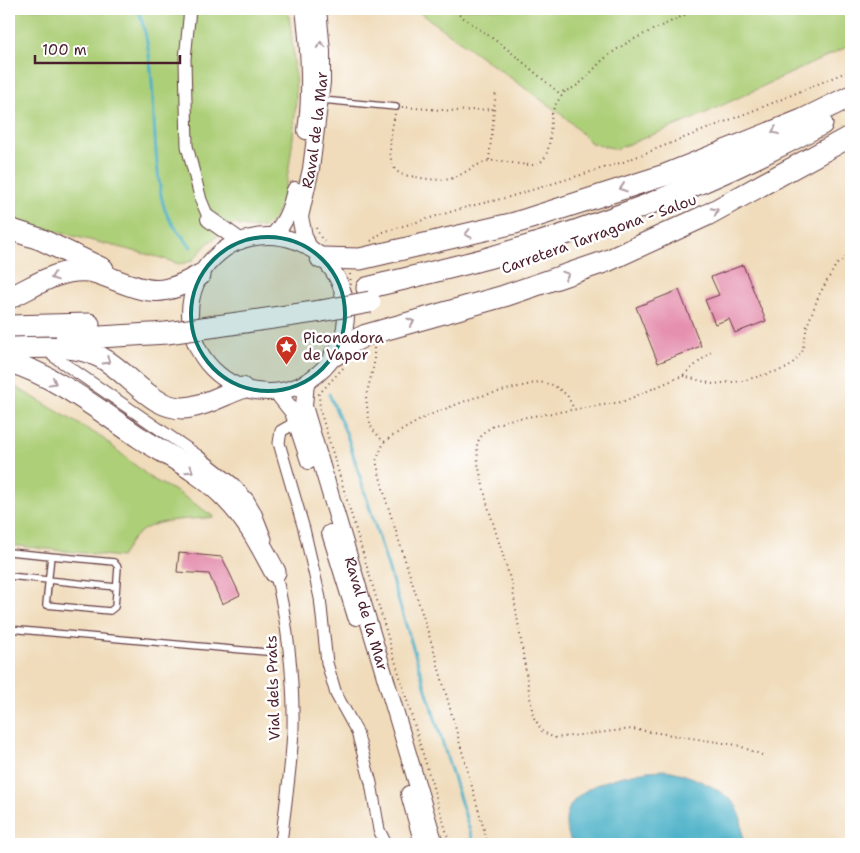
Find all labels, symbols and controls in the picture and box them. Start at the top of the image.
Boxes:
scale bar [35,32,180,64]
text: 100 m [42,40,87,60]
one-way arrow [316,41,327,49]
street label: Raval de la Mar [297,71,332,190]
one-way arrow [771,125,780,135]
one-way arrow [620,183,628,193]
street label: Carretera Tarragona - Salou [499,189,699,279]
one-way arrow [710,207,719,217]
one-way arrow [463,228,472,239]
one-way arrow [50,271,59,281]
one-way arrow [561,271,570,281]
one-way arrow [406,318,414,328]
place label: Piconadora de Vapor [303,328,385,365]
place icon: Piconadora de Vapor [275,335,299,366]
one-way arrow [102,355,111,365]
one-way arrow [48,375,57,385]
one-way arrow [184,464,194,473]
street label: Raval de la Mar [340,554,393,673]
street label: Vial dels Prats [261,635,285,741]

